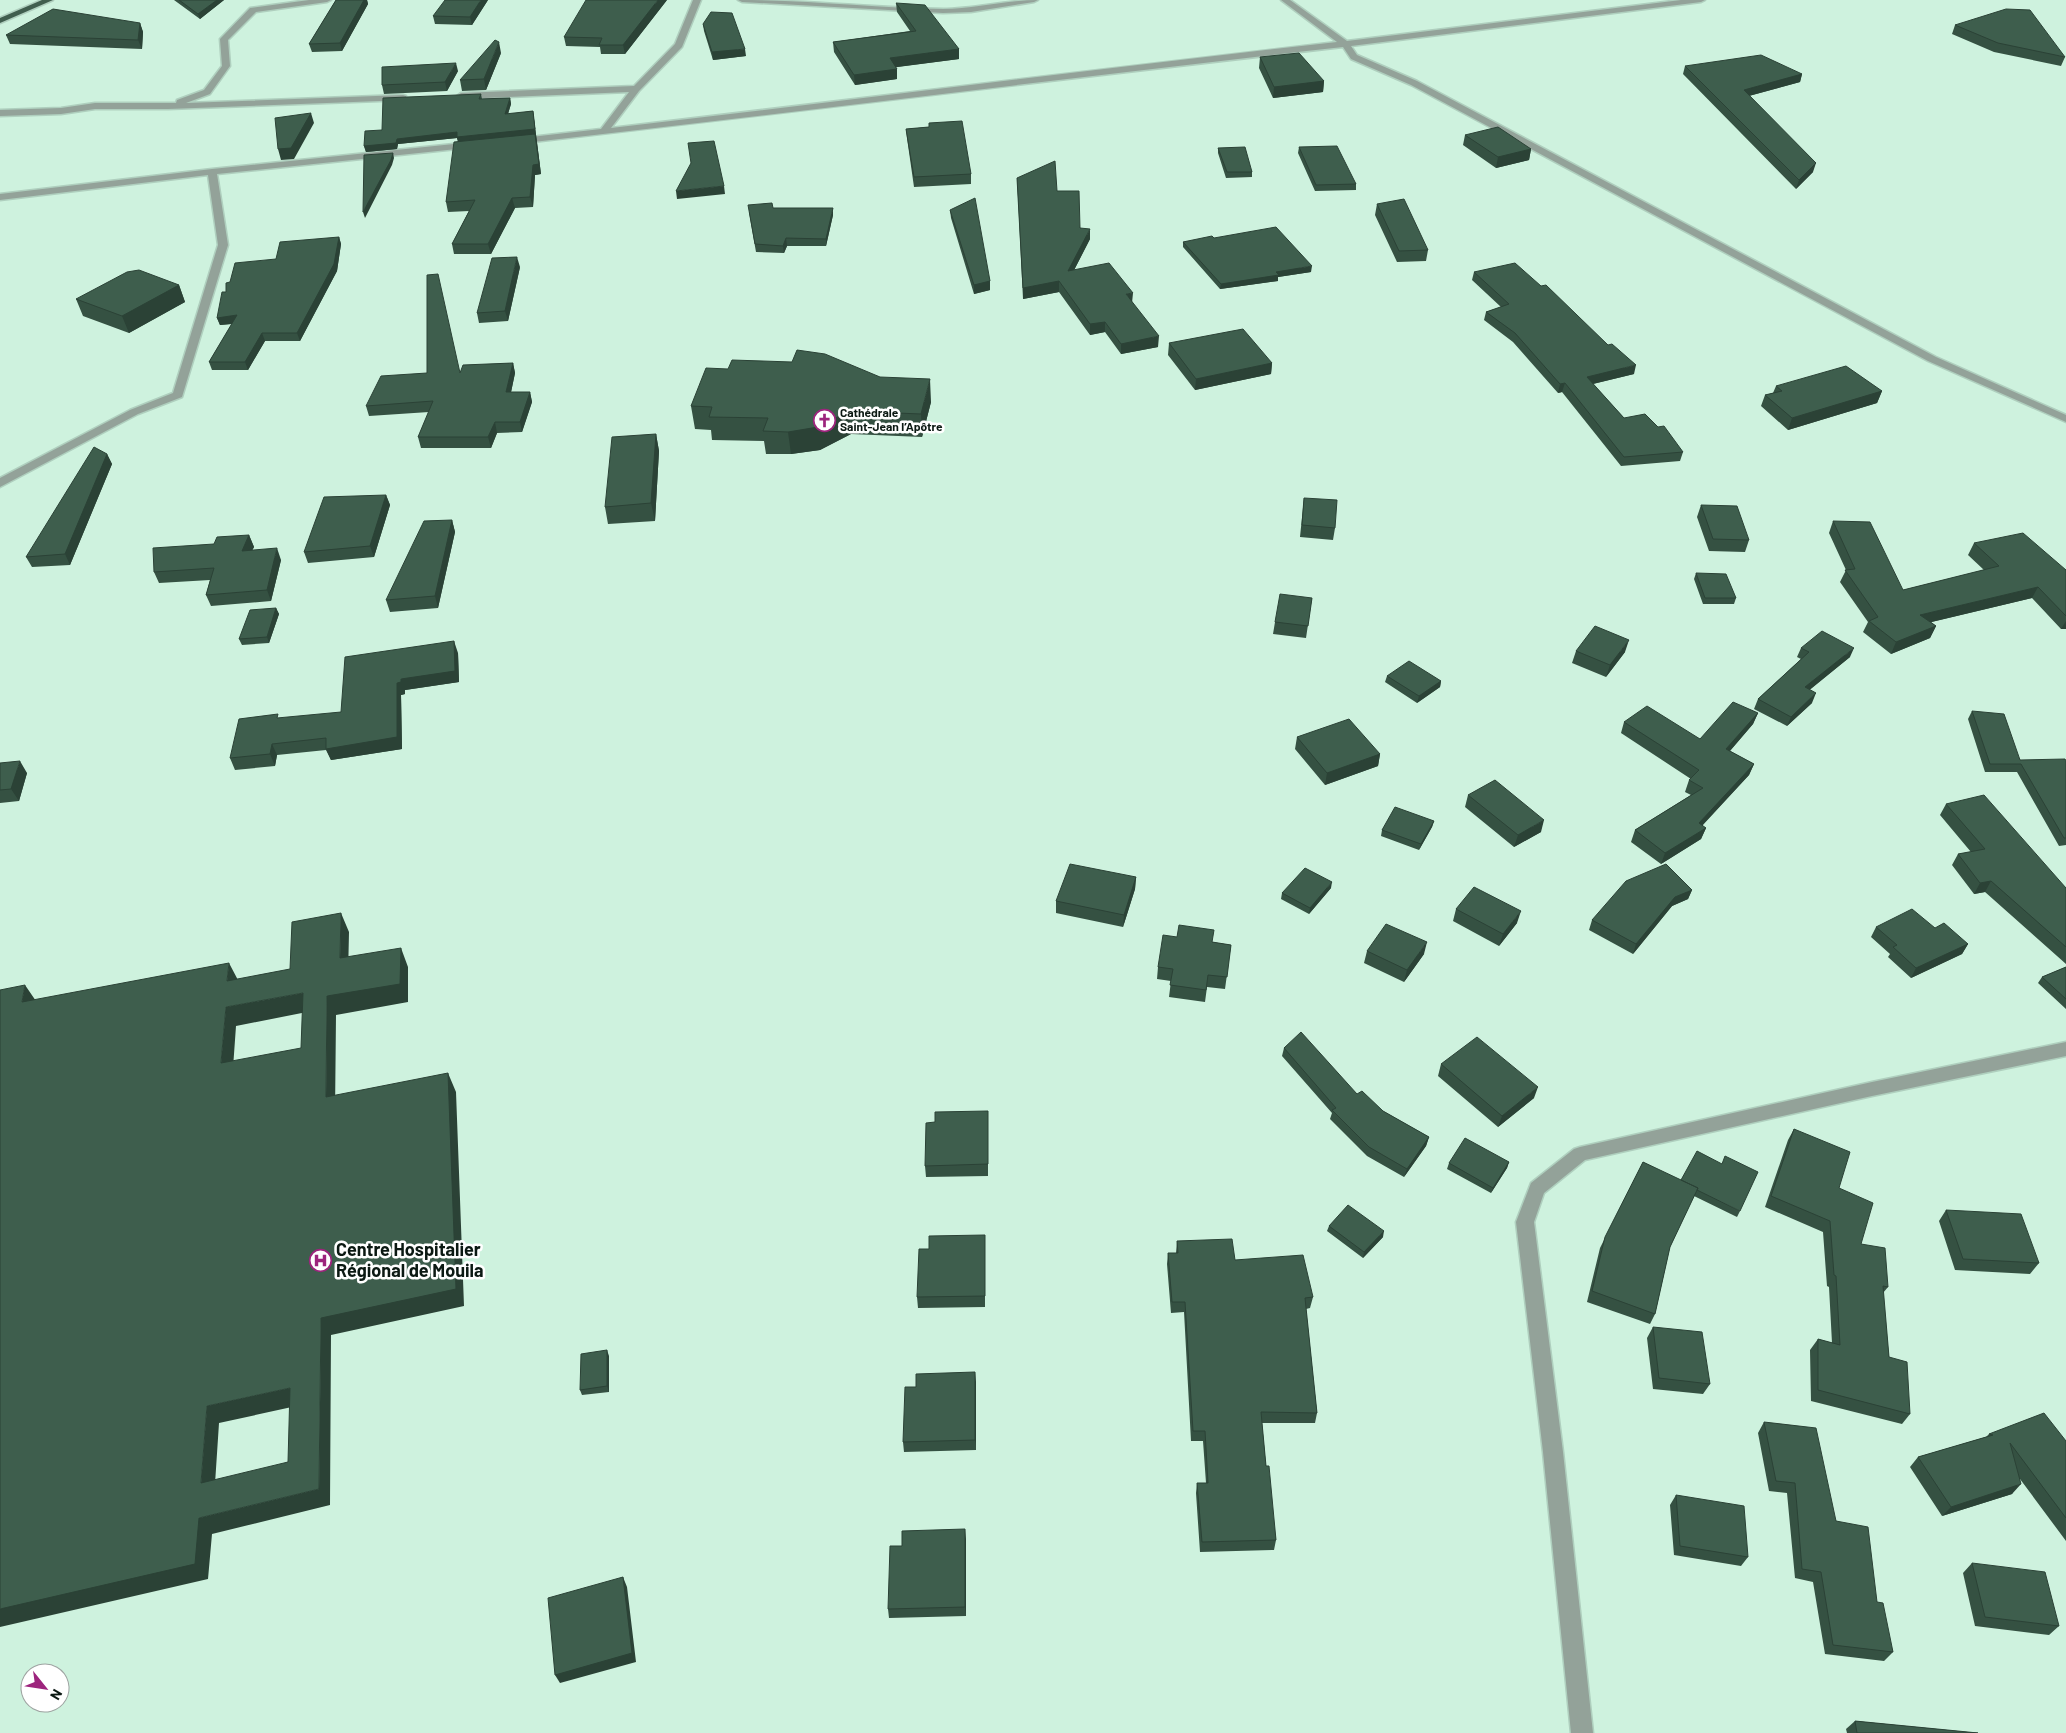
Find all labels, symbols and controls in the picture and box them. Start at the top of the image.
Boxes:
place label: Cathédrale Saint-Jean l’Apôtre [840,405,943,433]
church icon: Cathédrale Saint-Jean l’Apôtre [812,408,836,432]
place label: Centre Hospitalier Régional de Mouila [336,1238,484,1281]
hospital icon: Centre Hospitalier Régional de Mouila [308,1248,332,1272]
north arrow [20,1663,70,1713]
text: N [47,1686,66,1703]

